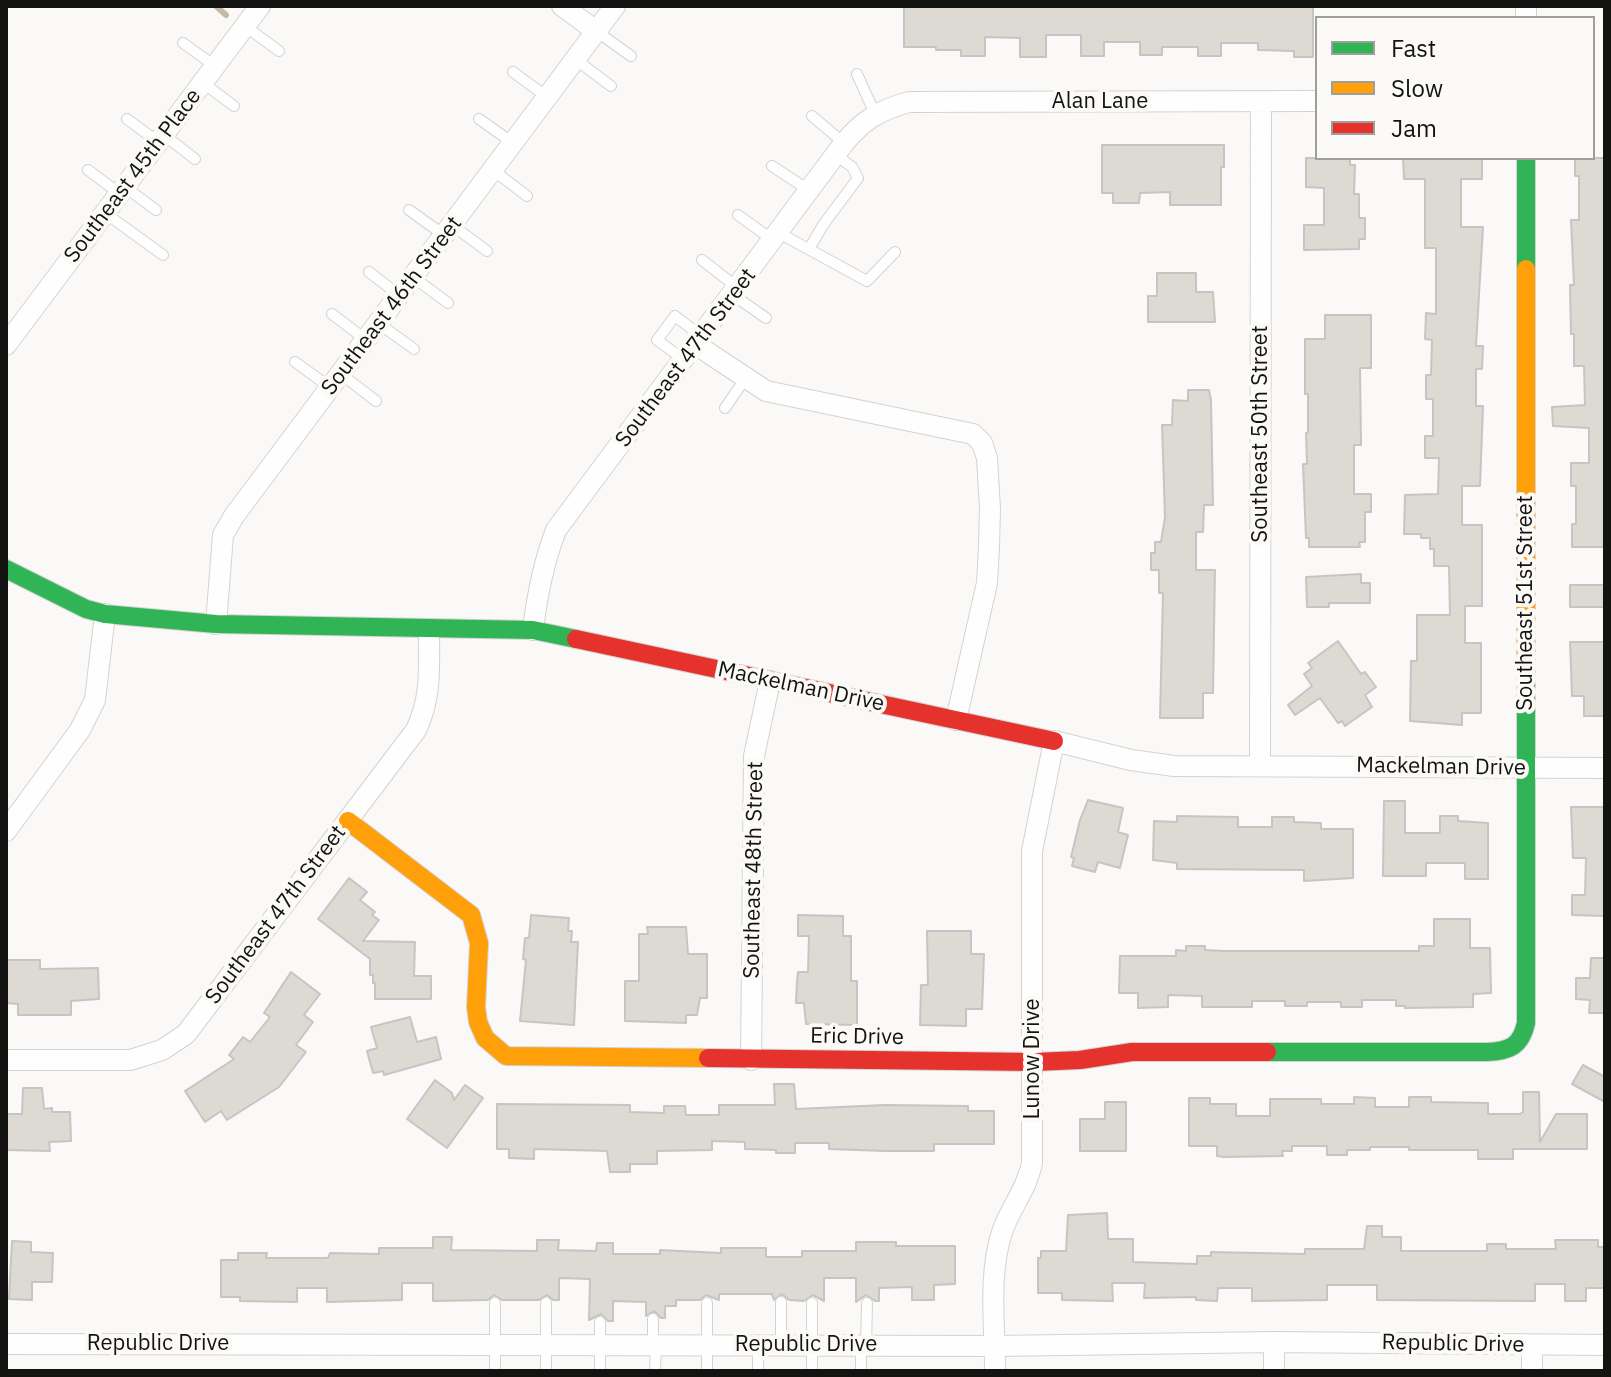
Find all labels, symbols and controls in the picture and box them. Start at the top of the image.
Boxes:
legend [1315,16,1595,160]
text: Fast [1391,32,1436,64]
text: Slow [1391,72,1443,104]
street label: Southeast 45th Place [59,84,207,268]
street label: Alan Lane [1052,89,1148,115]
text: Jam [1391,112,1437,144]
street label: Southeast 46th Street [316,211,468,401]
street label: Southeast 47th Street [610,263,762,453]
street label: Southeast 50th Street [1248,325,1274,543]
street label: Southeast 51st Street [1513,495,1539,711]
street label: Mackelman Drive [715,656,887,718]
street label: Mackelman Drive [1356,752,1526,782]
street label: Southeast 48th Street [739,761,769,979]
street label: Southeast 47th Street [200,820,352,1010]
street label: Lunow Drive [1020,998,1046,1120]
street label: Eric Drive [810,1023,904,1051]
street label: Republic Drive [1381,1330,1525,1358]
street label: Republic Drive [87,1331,229,1357]
street label: Republic Drive [735,1332,877,1358]

